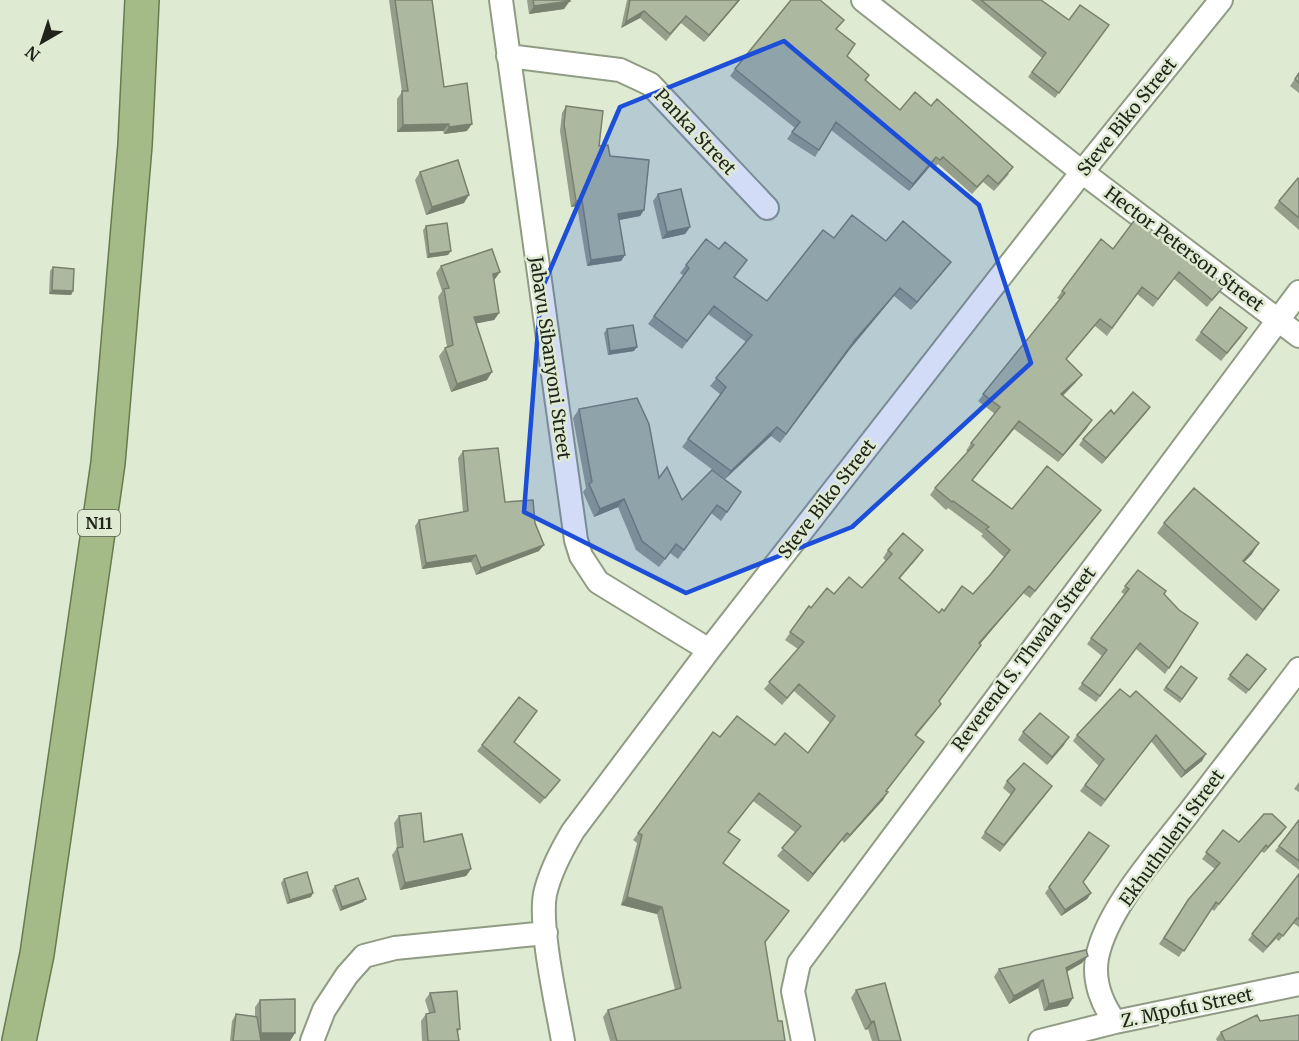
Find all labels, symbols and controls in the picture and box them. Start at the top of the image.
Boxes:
north arrow [12,12,72,72]
text: N [21,42,44,65]
street label: Steve Biko Street [1072,53,1181,180]
street label: Panka Street [650,84,741,180]
street label: Hector Peterson Street [1100,181,1269,316]
street label: Jabavu Sibanyoni Street [525,254,576,461]
street label: Steve Biko Street [773,434,880,563]
road number: N11 [78,510,120,536]
street label: Reverend S. Thwala Street [947,562,1100,755]
street label: Ekhuthuleni Street [1114,765,1229,911]
street label: Z. Mpofu Street [1119,982,1255,1033]

